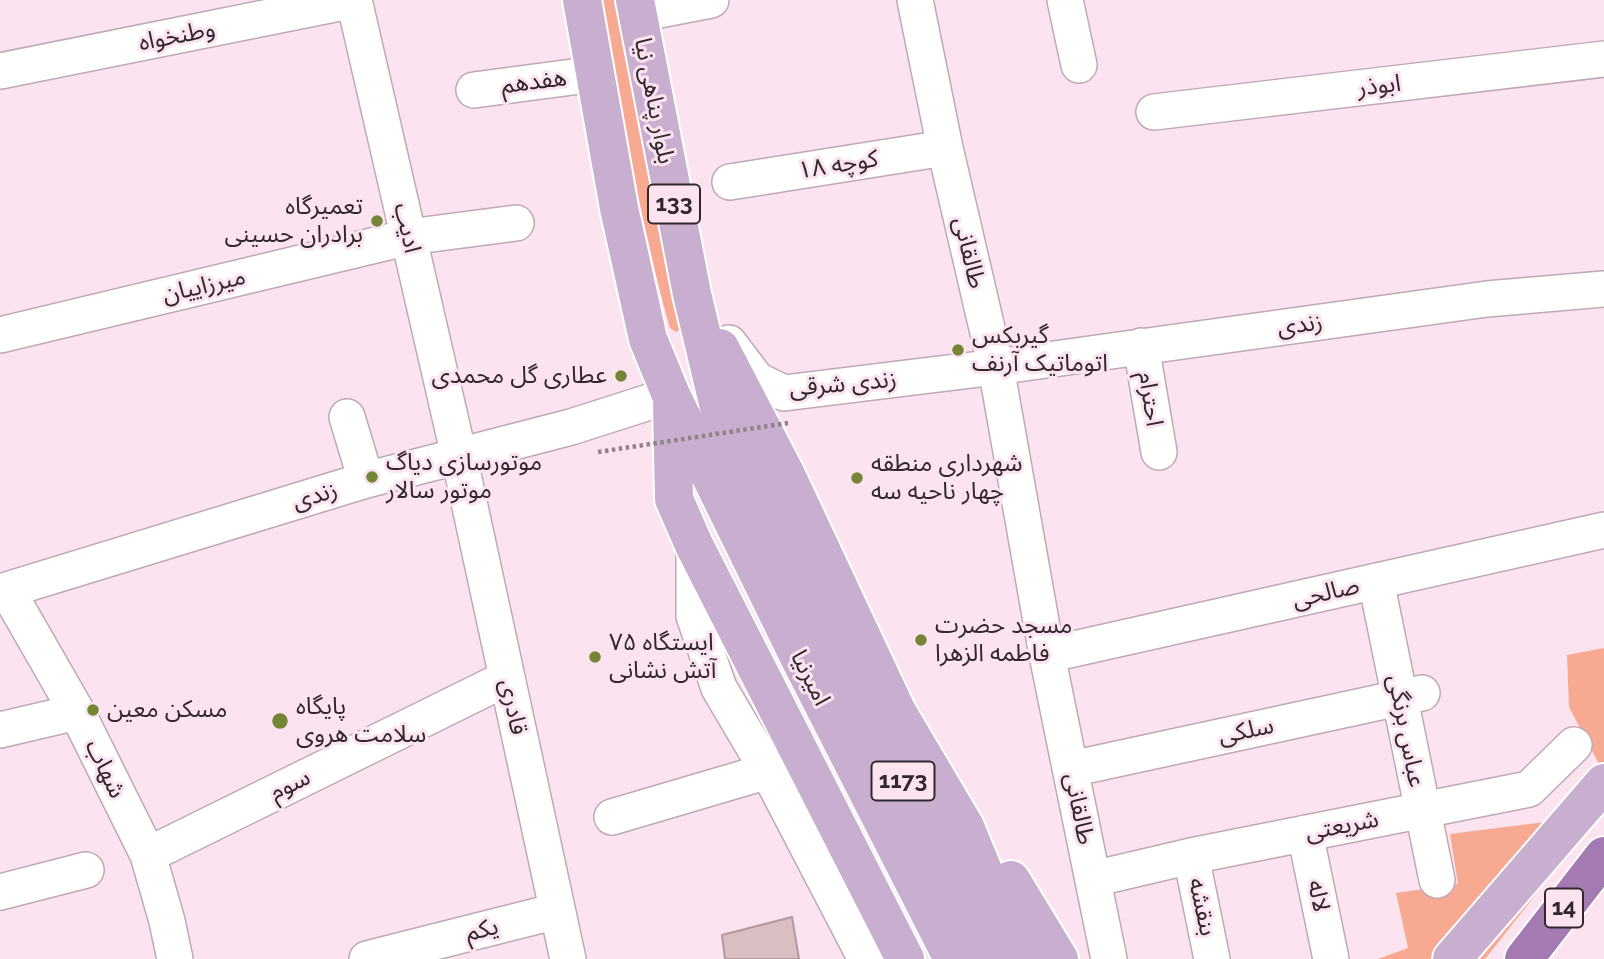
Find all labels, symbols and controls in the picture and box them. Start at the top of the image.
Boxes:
street label: وطنخواه [136,14,218,58]
street label: بلوار پناهی نیا [628,35,680,167]
street label: هفدهم [500,64,568,100]
street label: ابوذر [1356,69,1402,103]
street label: کوچه ۱۸ [796,144,880,186]
road number: 133 [648,184,700,224]
place label: تعمیرگاه برادران حسینی [225,193,363,249]
street label: ادیب [387,200,427,256]
marker: تعمیرگاه برادران حسینی [369,213,385,229]
street label: طالقانی [947,214,991,292]
street label: میرزاییان [160,262,248,310]
street label: زندی [1275,308,1325,342]
place label: گیربکس اتوماتیک آرنف [972,322,1108,378]
marker: گیربکس اتوماتیک آرنف [950,342,966,358]
place label: عطاری گل محمدی [431,362,607,390]
street label: زندی شرقی [788,365,898,403]
marker: عطاری گل محمدی [613,368,629,384]
street label: احترام [1131,370,1169,428]
place label: موتورسازی دیاگ موتور سالار [386,449,542,505]
place label: شهرداری منطقه چهار ناحیه سه [871,450,1023,506]
marker: موتورسازی دیاگ موتور سالار [364,469,380,485]
marker: شهرداری منطقه چهار ناحیه سه [849,470,865,486]
street label: زندی [289,476,341,516]
street label: صالحی [1290,571,1362,615]
place label: مسجد حضرت فاطمه الزهرا [935,612,1072,668]
place label: ایستگاه ۷۵ آتش نشانی [609,629,716,685]
marker: مسجد حضرت فاطمه الزهرا [913,632,929,648]
street label: امیرنیا [784,645,836,711]
marker: ایستگاه ۷۵ آتش نشانی [587,649,603,665]
street label: عباس برنگی [1381,672,1431,790]
street label: قادری [493,677,533,737]
place label: پایگاه سلامت هروی [296,693,426,749]
place label: مسکن معین [107,696,227,724]
marker: مسکن معین [85,702,101,718]
marker: پایگاه سلامت هروی [270,711,290,731]
street label: سلکی [1216,711,1276,751]
street label: شهاب [79,735,131,803]
road number: 1173 [872,762,934,800]
street label: سوم [265,763,315,807]
street label: طالقانی [1058,771,1100,847]
street label: شریعتی [1303,805,1381,847]
street label: بنقشه [1182,875,1222,939]
street label: لاله [1301,877,1335,915]
road number: 14 [1545,888,1583,928]
street label: یکم [463,912,501,948]

